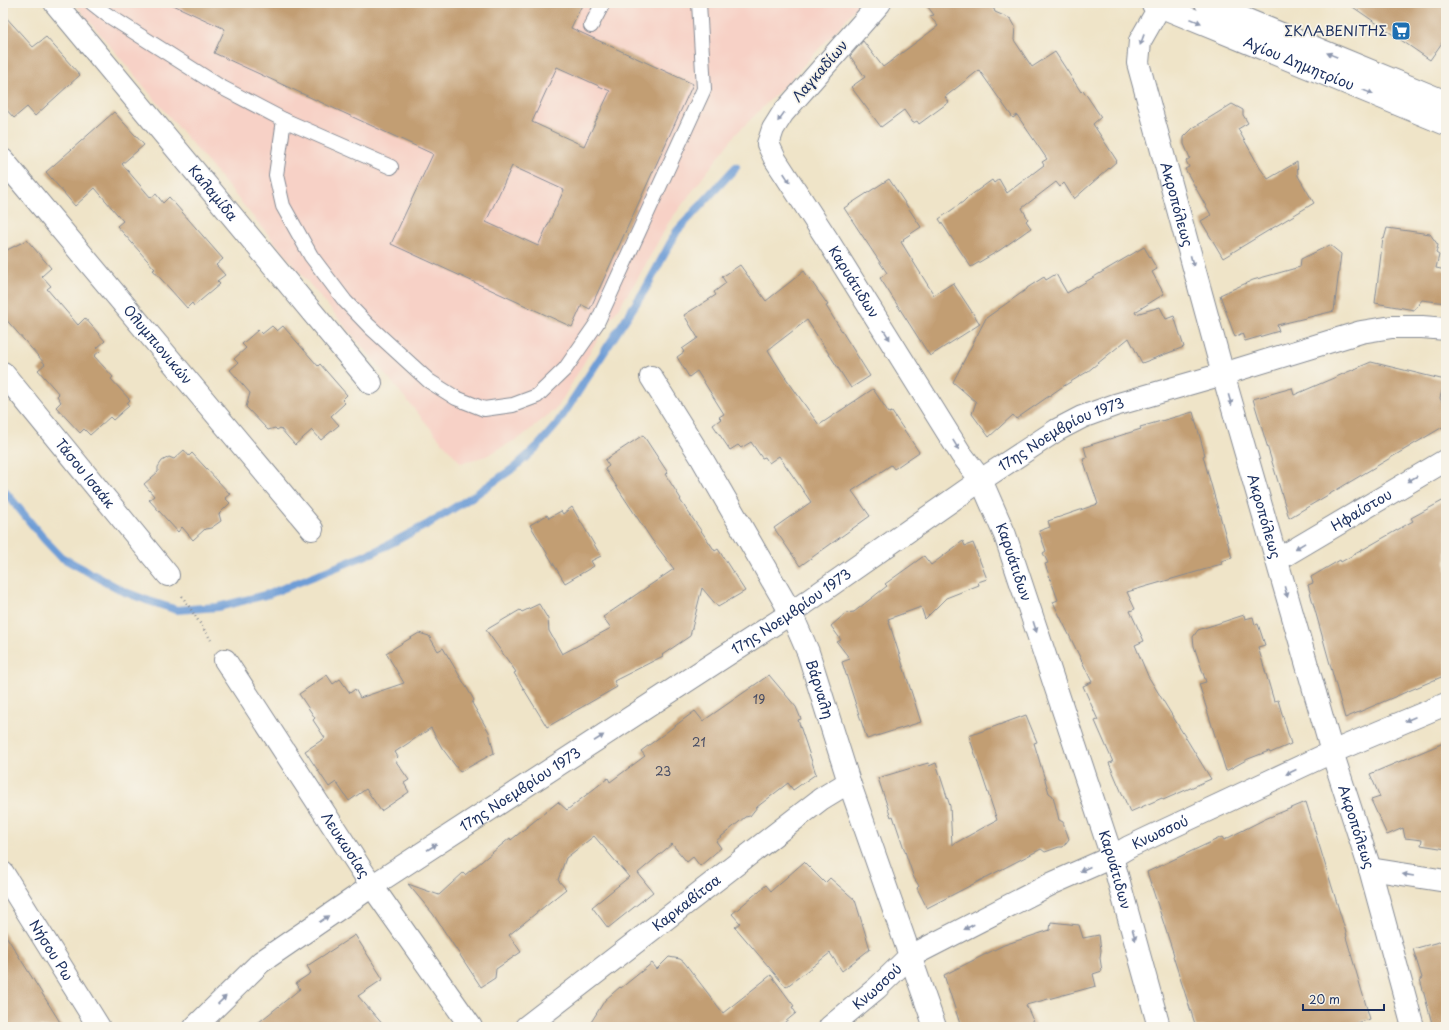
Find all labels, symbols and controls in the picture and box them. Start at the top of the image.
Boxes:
one-way arrow [1191,19,1203,25]
place label: ΣΚΛΑΒΕΝΙΤΗΣ [1284,20,1387,41]
supermarket icon: ΣΚΛΑΒΕΝΙΤΗΣ [1390,20,1412,42]
street label: Αγίου Δημητρίου [1241,31,1358,95]
street label: Λαγκαδίων [787,35,853,106]
one-way arrow [1139,35,1145,47]
one-way arrow [1327,52,1338,58]
one-way arrow [1363,90,1375,96]
one-way arrow [777,112,785,122]
street label: Ακροπόλεως [1156,159,1199,249]
street label: Καλαμίδα [184,160,243,225]
one-way arrow [784,172,791,184]
street label: Καρυάτιδων [824,242,885,322]
one-way arrow [1189,255,1195,267]
street label: Ολυμπιονικών [119,300,198,389]
one-way arrow [883,330,891,340]
street label: 17ης Νοεμβρίου 1973 [993,392,1127,476]
one-way arrow [1227,394,1233,406]
street label: Τάσου Ισαάκ [51,434,121,513]
one-way arrow [952,439,959,451]
street label: Ακροπόλεως [1242,471,1287,561]
one-way arrow [1406,476,1418,483]
street label: Ηφαίστου [1326,483,1396,536]
street label: Καρυάτιδων [991,519,1037,604]
one-way arrow [1294,542,1306,549]
street label: 17ης Νοεμβρίου 1973 [726,563,855,660]
one-way arrow [1283,586,1289,598]
one-way arrow [1032,621,1038,633]
street label: Βάρναλη [801,657,839,721]
house number: 19 [753,690,765,708]
one-way arrow [1404,716,1416,723]
house number: 21 [692,733,706,751]
one-way arrow [594,734,605,741]
street label: 17ης Νοεμβρίου 1973 [455,742,585,836]
house number: 23 [655,762,671,780]
one-way arrow [1285,768,1297,775]
street label: Ακροπόλεως [1333,782,1380,871]
street label: Λευκωσίας [317,808,375,882]
street label: Κνωσσού [1128,810,1192,854]
street label: Καρυάτιδων [1094,827,1137,912]
one-way arrow [427,843,437,851]
one-way arrow [1080,866,1091,872]
street label: Καρκαβίτσα [648,869,725,936]
one-way arrow [1402,872,1414,878]
street label: Νήσου Ρω [24,915,79,985]
one-way arrow [318,915,329,923]
one-way arrow [963,924,974,930]
one-way arrow [1131,930,1137,942]
street label: Κνωσσού [848,959,906,1014]
scale bar [1303,986,1384,1012]
text: 20 m [1309,990,1340,1008]
one-way arrow [217,995,227,1005]

